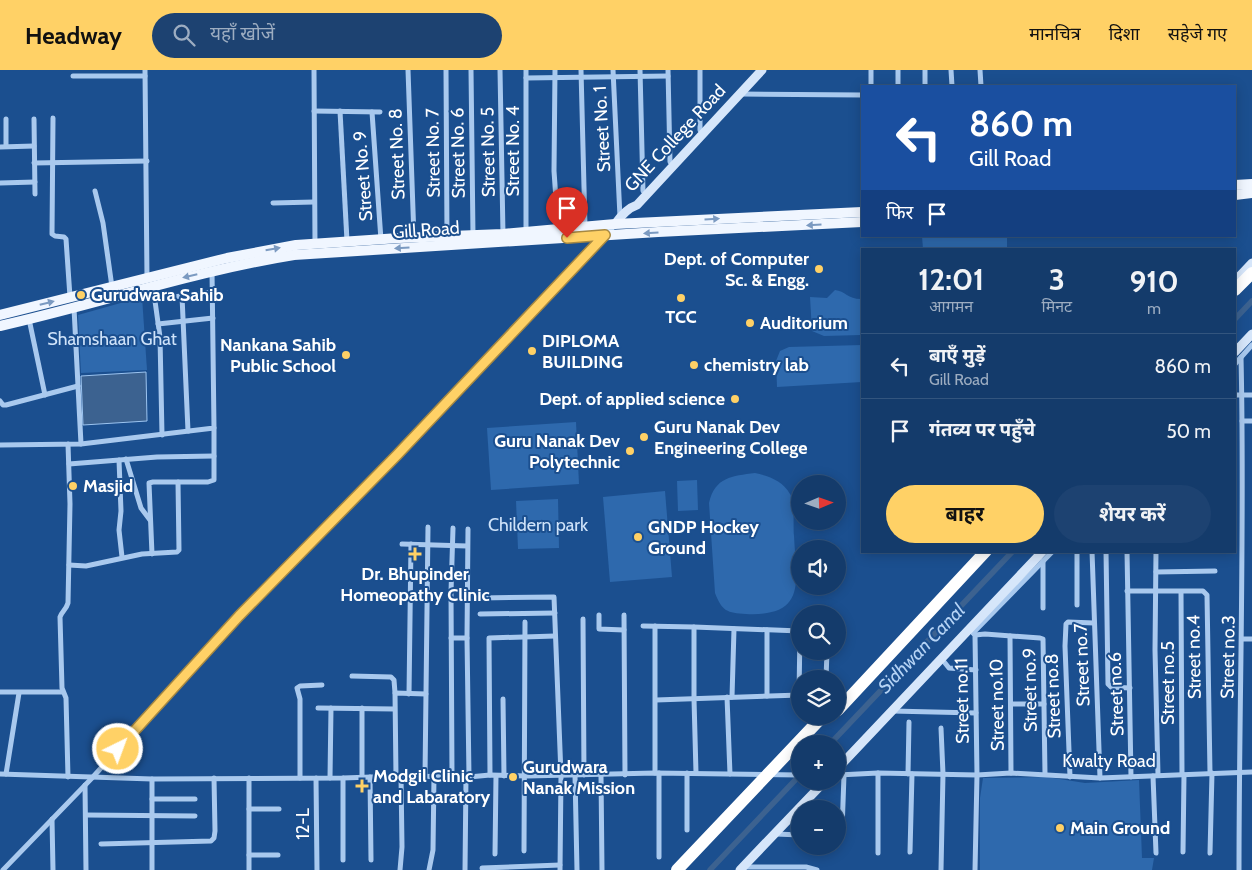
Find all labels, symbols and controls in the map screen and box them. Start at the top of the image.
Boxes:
search box [152,13,502,58]
text: Headway [25,21,122,50]
icon: search [170,21,198,49]
text: यहाँ खोजें [210,22,275,45]
text: मानचित्र [1029,23,1081,45]
text: दिशा [1109,23,1140,45]
text: सहेजे गए [1168,23,1227,45]
street label: GNE College Road [620,80,730,196]
street label: Street No. 1 [589,85,615,173]
text: 860 m [969,102,1073,145]
icon: left [886,105,951,170]
street label: Street No. 4 [502,106,524,196]
street label: Street No. 6 [446,107,470,199]
street label: Street No. 5 [476,107,500,197]
street label: Street No. 8 [384,108,410,200]
street label: Street No. 7 [421,108,445,198]
street label: Street No. 9 [349,130,377,222]
text: Gill Road [969,145,1051,172]
pin [546,187,588,238]
icon: arrive [553,194,581,222]
icon: arrive [923,200,951,228]
text: फिर [886,201,913,224]
one-way arrow [705,215,721,223]
street label: Gill Road [392,217,460,243]
one-way arrow [806,221,822,229]
one-way arrow [643,229,659,237]
one-way arrow [394,244,410,252]
one-way arrow [266,245,282,253]
place label: Dept. of Computer Sc. & Engg. [664,248,809,291]
text: 12:01 [918,261,984,298]
text: 3 [1049,261,1065,298]
marker: Dept. of Computer Sc. & Engg. [813,263,825,275]
text: 910 [1130,263,1179,300]
one-way arrow [182,272,197,280]
place label: Gurudwara Sahib [91,284,224,306]
marker: Gurudwara Sahib [75,289,87,301]
marker: TCC [675,292,687,304]
text: आगमन [929,297,973,316]
text: मिनट [1042,297,1072,316]
one-way arrow [40,299,55,307]
text: m [1147,299,1161,318]
place label: TCC [665,306,697,328]
place label: Auditorium [760,312,848,334]
marker: Auditorium [744,317,756,329]
park label: Shamshaan Ghat [47,328,177,350]
place label: DIPLOMA BUILDING [542,330,623,373]
place label: Nankana Sahib Public School [220,334,336,377]
text: बाएँ मुड़ें [929,344,985,367]
marker: DIPLOMA BUILDING [526,345,538,357]
marker: Nankana Sahib Public School [340,349,352,361]
icon: left [886,352,914,380]
place label: chemistry lab [704,354,809,376]
text: 860 m [1154,355,1211,378]
marker: chemistry lab [688,359,700,371]
text: Gill Road [929,370,989,389]
place label: Dept. of applied science [539,388,725,410]
marker: Dept. of applied science [729,393,741,405]
place label: Guru Nanak Dev Engineering College [654,416,807,459]
icon: arrive [886,417,914,445]
text: गंतव्य पर पहुँचे [929,418,1035,441]
text: 50 m [1167,420,1211,443]
place label: Guru Nanak Dev Polytechnic [494,430,620,473]
marker: Guru Nanak Dev Engineering College [638,431,650,443]
marker: Guru Nanak Dev Polytechnic [624,445,636,457]
place label: Masjid [83,475,133,497]
north arrow [791,475,846,530]
map controls [791,475,846,855]
marker: Masjid [67,480,79,492]
button: बाहर [886,485,1044,543]
button: शेयर करें [1054,485,1211,543]
park label: Childern park [488,514,589,536]
place label: GNDP Hockey Ground [648,516,759,559]
marker: GNDP Hockey Ground [632,531,644,543]
button: sound [791,540,846,595]
marker: Dr. Bhupinder Homeopathy Clinic [408,547,422,561]
place label: Dr. Bhupinder Homeopathy Clinic [340,563,490,606]
water label: Sidhwan Canal [873,598,970,698]
button: search [791,605,846,660]
street label: Street no.4 [1182,615,1206,699]
street label: Street no.3 [1216,615,1240,699]
street label: Street no.7 [1070,623,1094,707]
street label: Street no.5 [1157,641,1179,725]
street label: Street no.9 [1018,648,1042,732]
street label: Street no.6 [1104,652,1128,736]
street label: Street no.8 [1041,653,1065,739]
street label: Street no.11 [950,658,974,744]
street label: Street no.10 [985,659,1009,751]
button: layers [791,670,846,725]
position arrow [91,722,143,774]
button: + [791,735,846,790]
street label: Kwalty Road [1062,750,1156,772]
place label: Gurudwara Nanak Mission [523,756,635,799]
place label: Modgil Clinic and Labaratory [373,765,490,808]
marker: Gurudwara Nanak Mission [507,771,519,783]
marker: Modgil Clinic and Labaratory [355,779,369,793]
button: − [791,800,846,855]
street label: 12-L [292,808,314,840]
place label: Main Ground [1070,817,1170,839]
marker: Main Ground [1054,822,1066,834]

